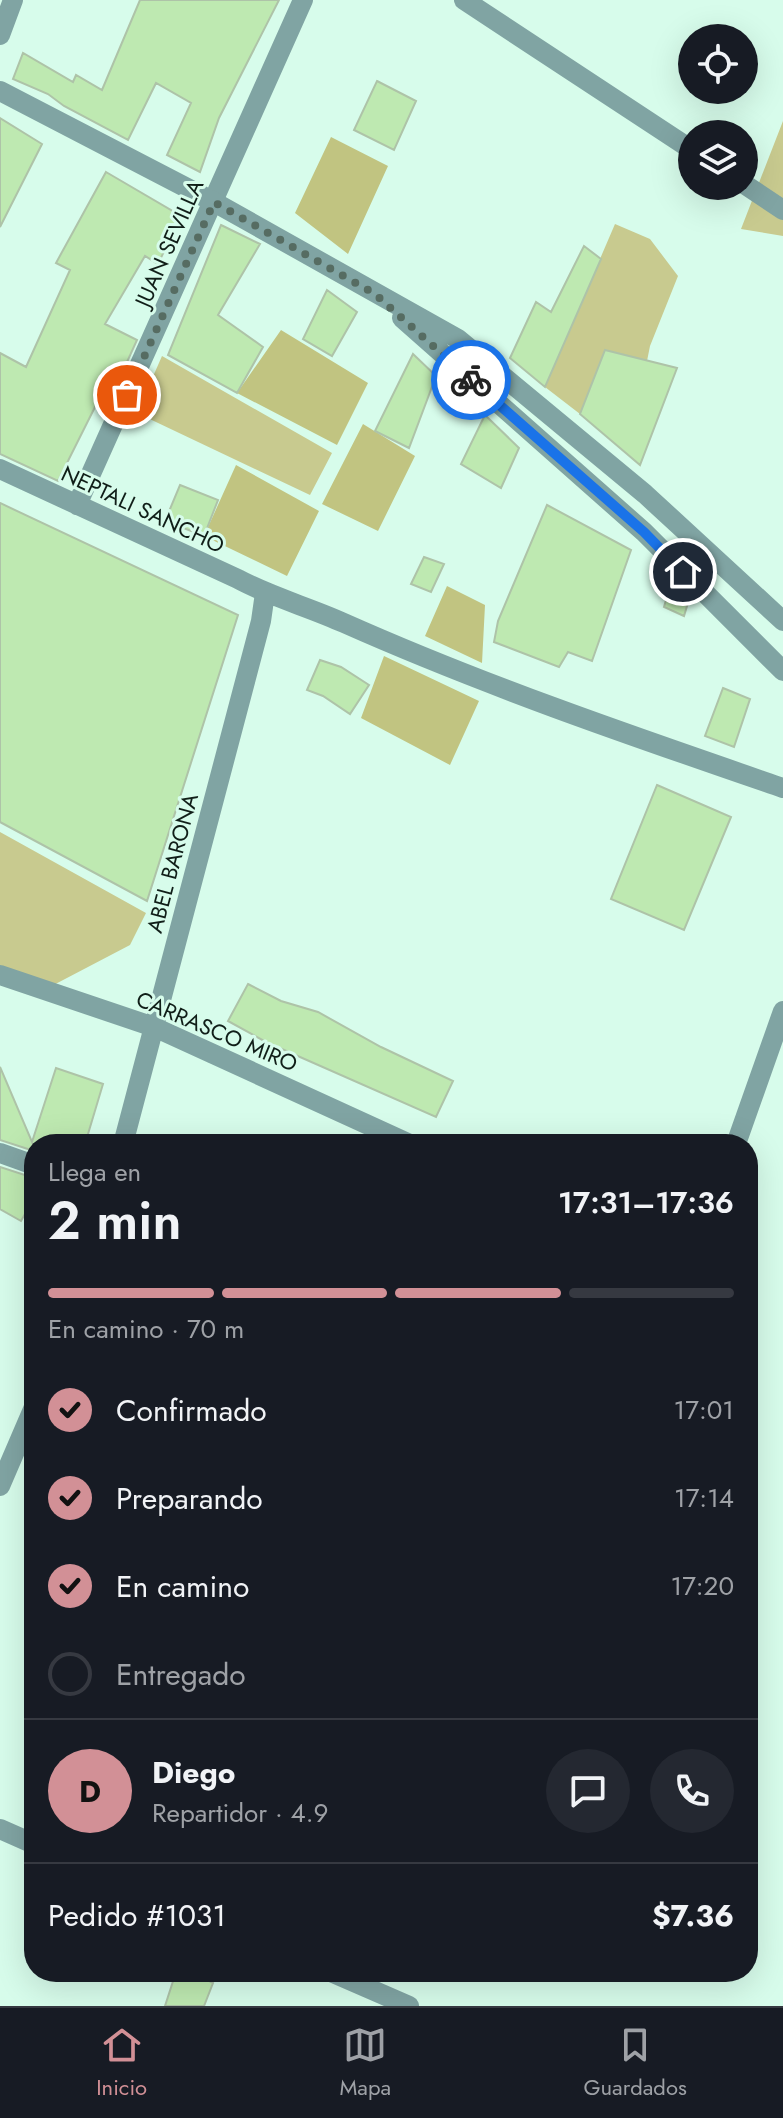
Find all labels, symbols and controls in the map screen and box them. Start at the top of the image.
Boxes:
map controls [678,24,758,200]
button: locate [678,24,758,104]
button: layers [678,120,758,200]
street label: JUAN SEVILLA [125,174,212,314]
courier [431,340,511,420]
icon: bike [449,358,493,402]
pin [93,361,161,429]
icon: bag [105,373,149,417]
street label: NEPTALI SANCHO [56,457,230,561]
pin [649,538,717,606]
icon: home [661,550,705,594]
street label: ABEL BARONA [138,789,206,936]
street label: CARRASCO MIRO [131,983,303,1079]
text: Llega en [48,1153,141,1191]
text: 17:31–17:36 [558,1181,734,1224]
text: 2 min [48,1183,181,1259]
text: En camino · 70 m [48,1310,244,1348]
icon: check [48,1388,92,1432]
text: Confirmado [116,1389,267,1432]
text: 17:01 [674,1391,734,1429]
icon: check [48,1476,92,1520]
text: Preparando [116,1477,263,1520]
text: 17:14 [674,1479,734,1517]
icon: check [48,1564,92,1608]
text: En camino [116,1565,249,1608]
text: 17:20 [670,1567,734,1605]
text: Entregado [116,1653,246,1696]
button: chat [546,1749,630,1833]
button: phone [650,1749,734,1833]
text: Diego [152,1751,235,1794]
text: D [79,1770,101,1813]
text: Repartidor · 4.9 [152,1794,328,1832]
text: Pedido #1031 [48,1894,226,1937]
text: $7.36 [652,1894,734,1937]
tab: Inicio [96,2023,147,2103]
tab: Mapa [340,2023,391,2103]
tab: Guardados [584,2023,687,2103]

